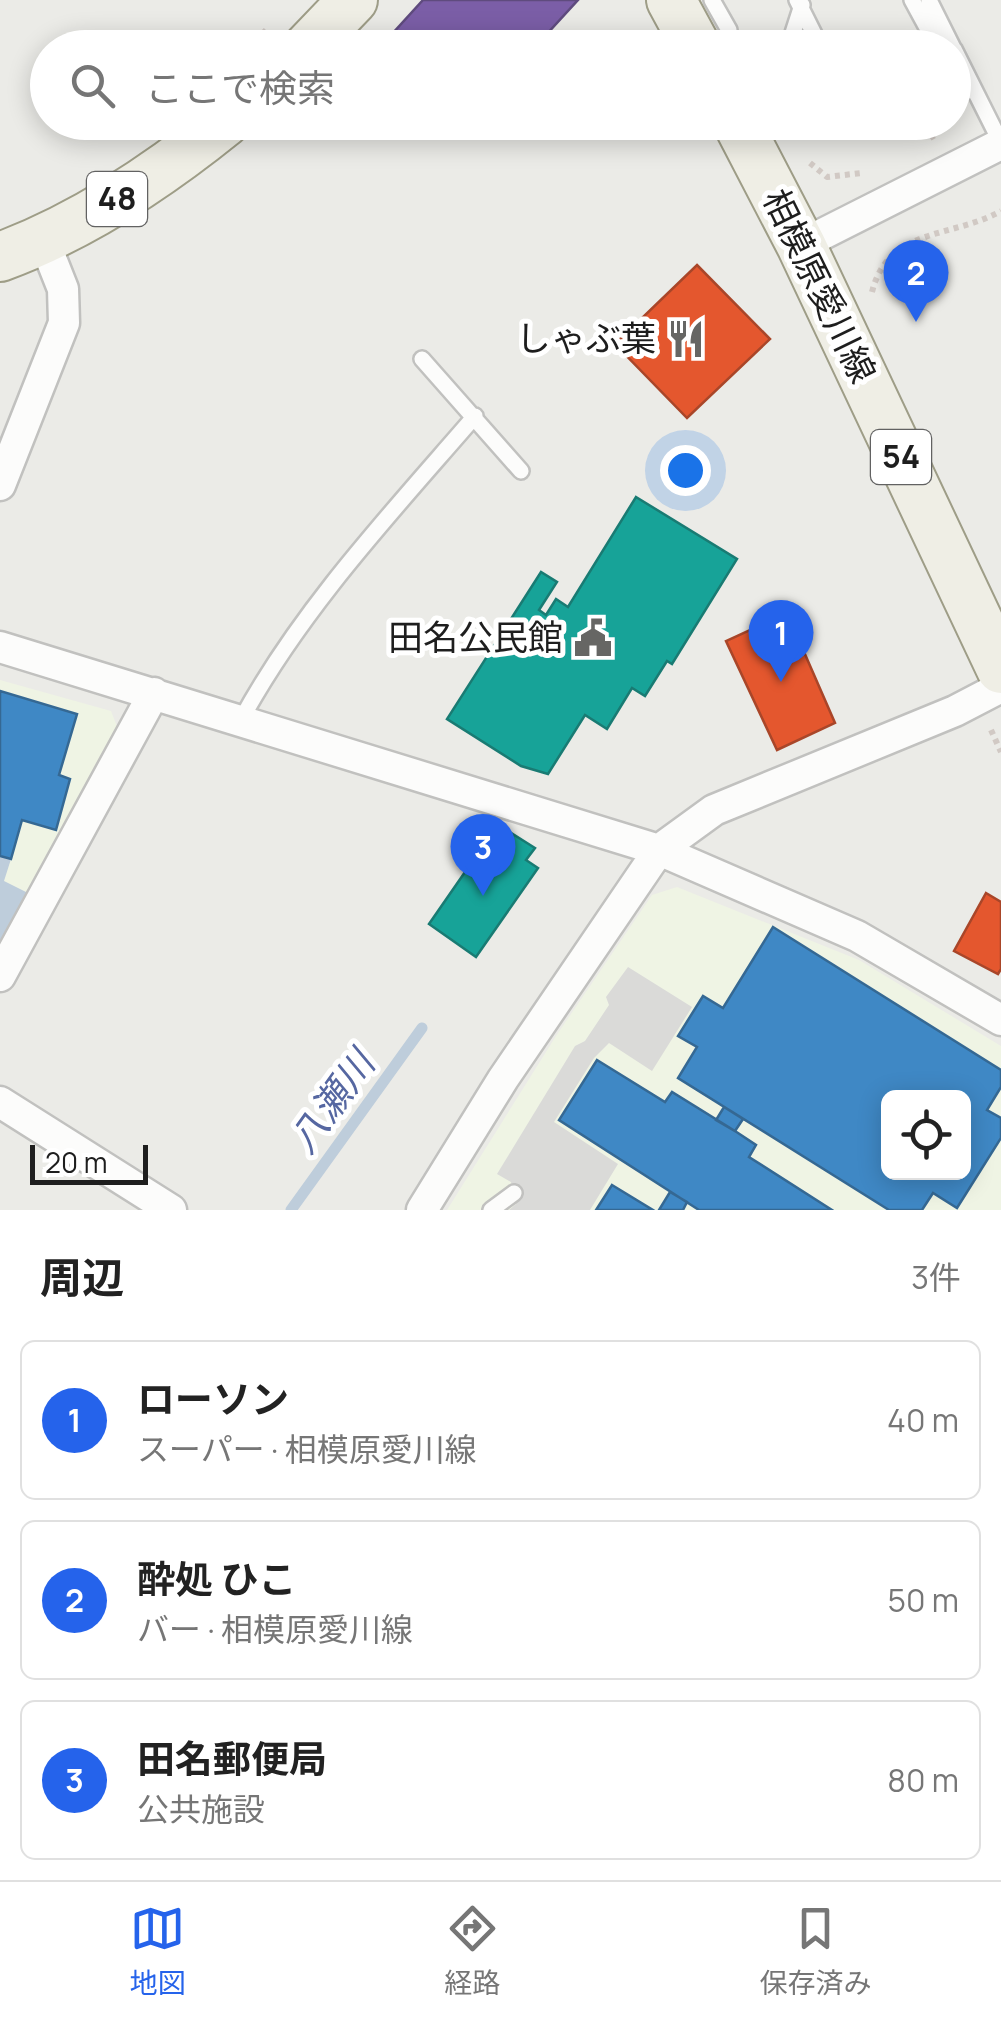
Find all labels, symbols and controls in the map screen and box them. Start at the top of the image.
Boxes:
search box [30,30,971,140]
icon: search [65,58,120,113]
text: ここで検索 [145,61,335,113]
road number: 48 [87,172,147,226]
street label: 相模原愛川線 [752,181,888,390]
pin: 2 [884,240,948,322]
place label: しゃぶ葉 [516,314,656,362]
restaurant icon: しゃぶ葉 [665,318,707,360]
road number: 54 [871,430,931,484]
your location [660,445,711,496]
pin: 1 [748,600,814,682]
place label: 田名公民館 [388,613,563,661]
public building icon: 田名公民館 [572,617,614,659]
pin: 3 [450,814,516,896]
water label: 八瀬川 [276,1036,387,1162]
map controls [881,1090,971,1180]
button: locate [881,1090,971,1180]
scale bar [30,1140,148,1184]
text: 20 m [45,1143,107,1181]
text: 周辺 [40,1248,124,1306]
text: 3件 [911,1255,961,1299]
text: ローソン [137,1372,289,1424]
text: 1 [67,1398,82,1442]
text: 40 m [887,1398,959,1442]
text: スーパー · 相模原愛川線 [137,1427,477,1471]
text: 酔処 ひこ [137,1552,297,1604]
text: 2 [65,1578,84,1622]
text: 50 m [887,1578,959,1622]
text: バー · 相模原愛川線 [137,1607,413,1651]
text: 田名郵便局 [137,1732,327,1784]
text: 3 [65,1758,84,1802]
text: 80 m [887,1758,959,1802]
text: 公共施設 [137,1787,265,1831]
tab: 地図 [129,1901,186,2001]
tab: 経路 [444,1901,501,2001]
tab: 保存済み [759,1901,872,2001]

